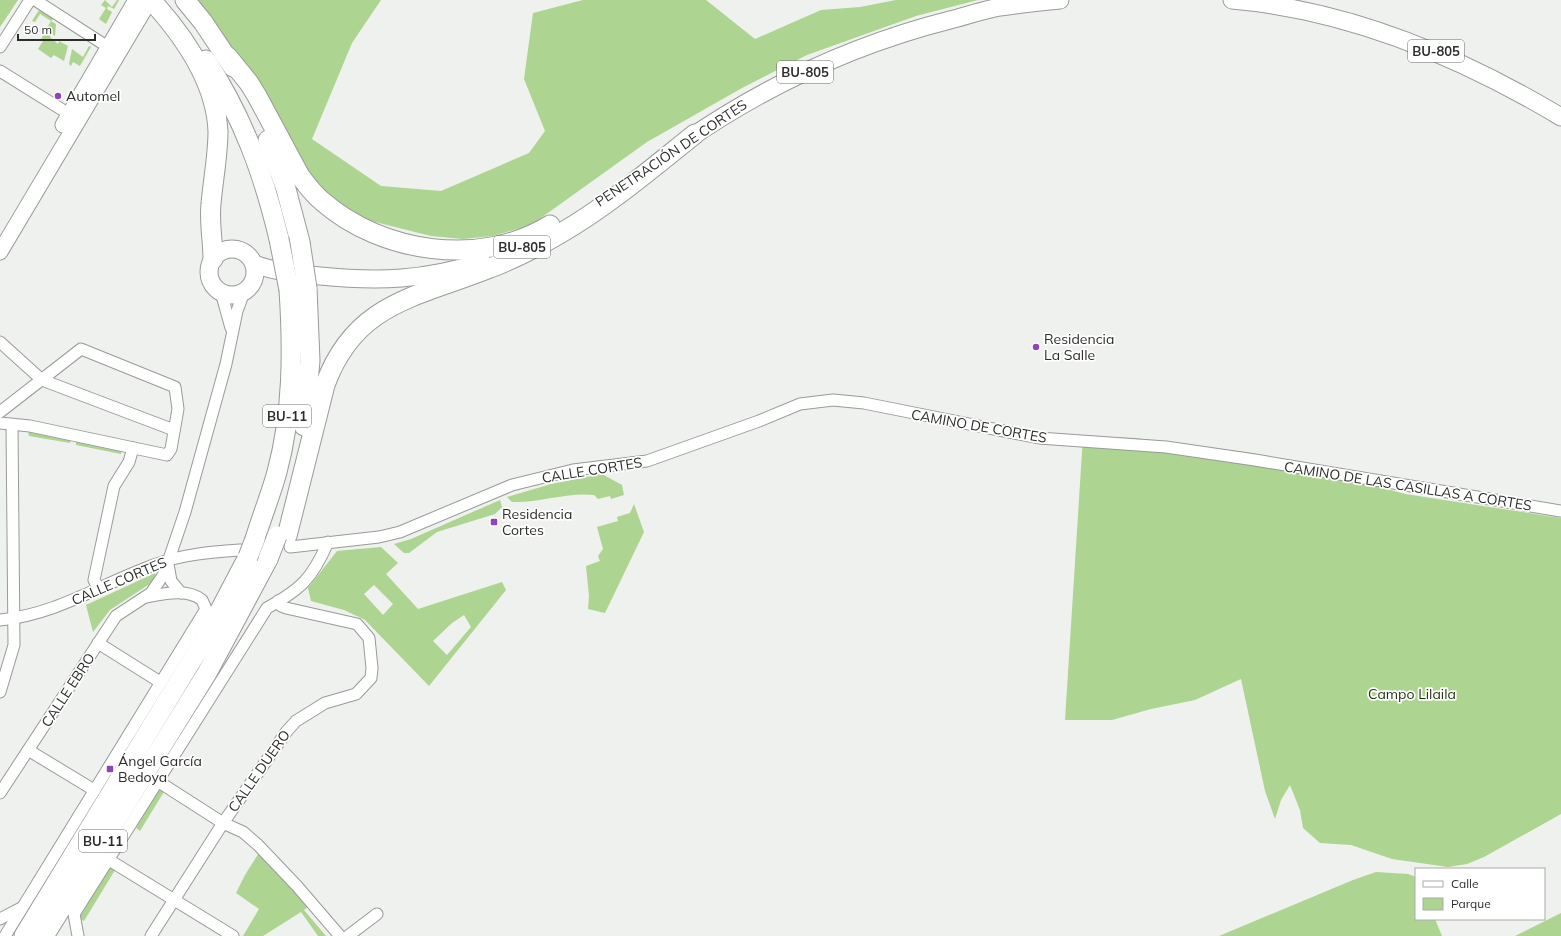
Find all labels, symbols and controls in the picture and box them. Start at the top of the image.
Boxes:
scale bar [18,16,95,42]
text: 50 m [24,22,52,37]
road number: BU-805 [1408,40,1464,62]
road number: BU-805 [777,61,833,83]
place label: Automel [66,87,120,105]
marker: Automel [53,91,63,101]
street label: PENETRACIÓN DE CORTES [592,95,751,211]
road number: BU-805 [494,236,550,258]
place label: Residencia La Salle [1044,330,1114,364]
marker: Residencia La Salle [1031,342,1041,352]
road number: BU-11 [263,405,311,427]
street label: CAMINO DE CORTES [910,405,1048,447]
street label: CALLE CORTES [540,453,644,487]
street label: CAMINO DE LAS CASILLAS A CORTES [1283,458,1533,515]
place label: Residencia Cortes [502,505,572,539]
marker: Residencia Cortes [489,517,499,527]
street label: CALLE CORTES [69,553,169,609]
street label: CALLE EBRO [37,649,99,731]
park label: Campo Lilaila [1368,685,1456,703]
street label: CALLE DUERO [224,726,294,816]
place label: Ángel García Bedoya [118,752,202,786]
marker: Ángel García Bedoya [105,764,115,774]
road number: BU-11 [79,830,127,852]
legend [1415,868,1545,920]
text: Calle [1451,876,1478,891]
text: Parque [1451,896,1491,911]

